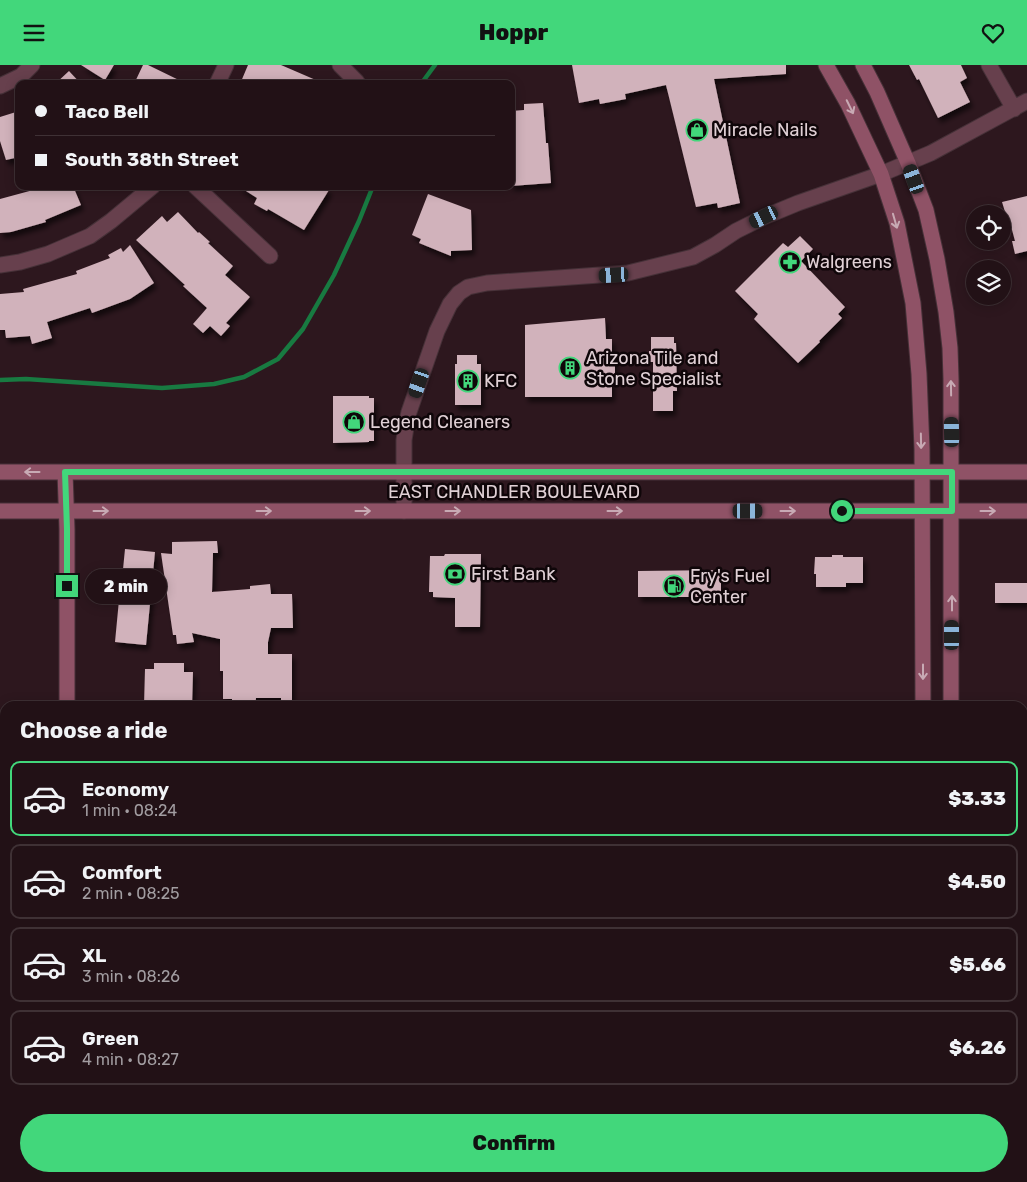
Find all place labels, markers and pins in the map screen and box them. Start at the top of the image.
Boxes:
shop icon: Miracle Nails [685,118,709,142]
place label: Miracle Nails [713,119,817,141]
pharmacy icon: Walgreens [778,250,802,274]
place label: Walgreens [806,251,892,273]
place label: Arizona Tile and Stone Specialist [586,347,721,390]
building icon: Arizona Tile and Stone Specialist [558,356,582,380]
building icon: KFC [456,369,480,393]
place label: KFC [484,370,517,392]
shop icon: Legend Cleaners [342,410,366,434]
place label: Legend Cleaners [370,411,510,433]
bank icon: First Bank [443,562,467,586]
place label: First Bank [471,563,556,585]
place label: Fry's Fuel Center [690,565,770,608]
fuel station icon: Fry's Fuel Center [662,574,686,598]

